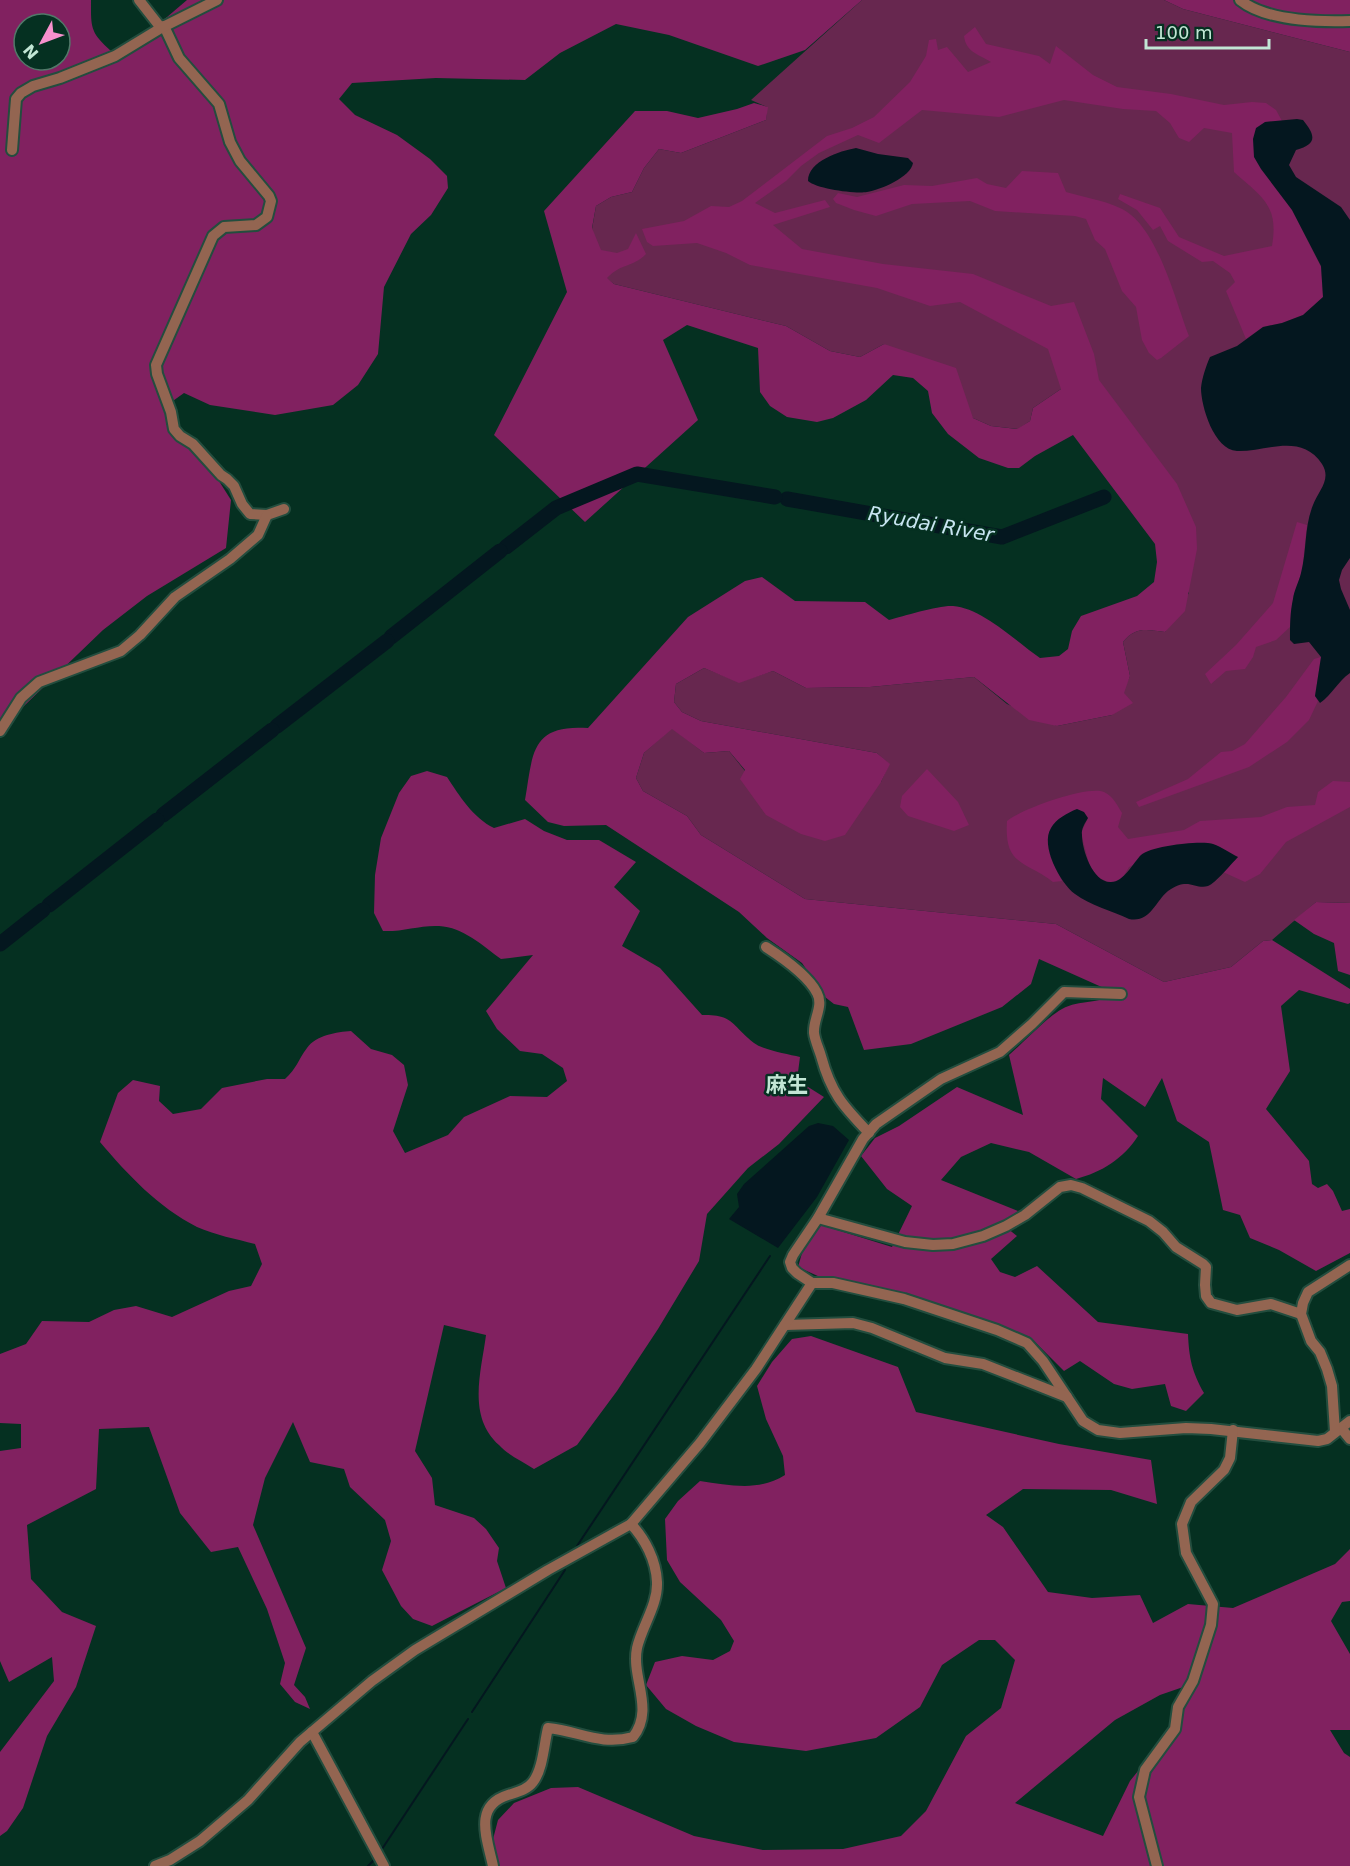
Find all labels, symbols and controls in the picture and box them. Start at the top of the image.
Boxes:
north arrow [12,12,72,72]
scale bar [1146,12,1269,50]
text: 100 m [1155,22,1213,43]
text: N [19,40,43,63]
water label: Ryudai River [866,501,997,547]
district label: 麻生 [766,1073,808,1097]

